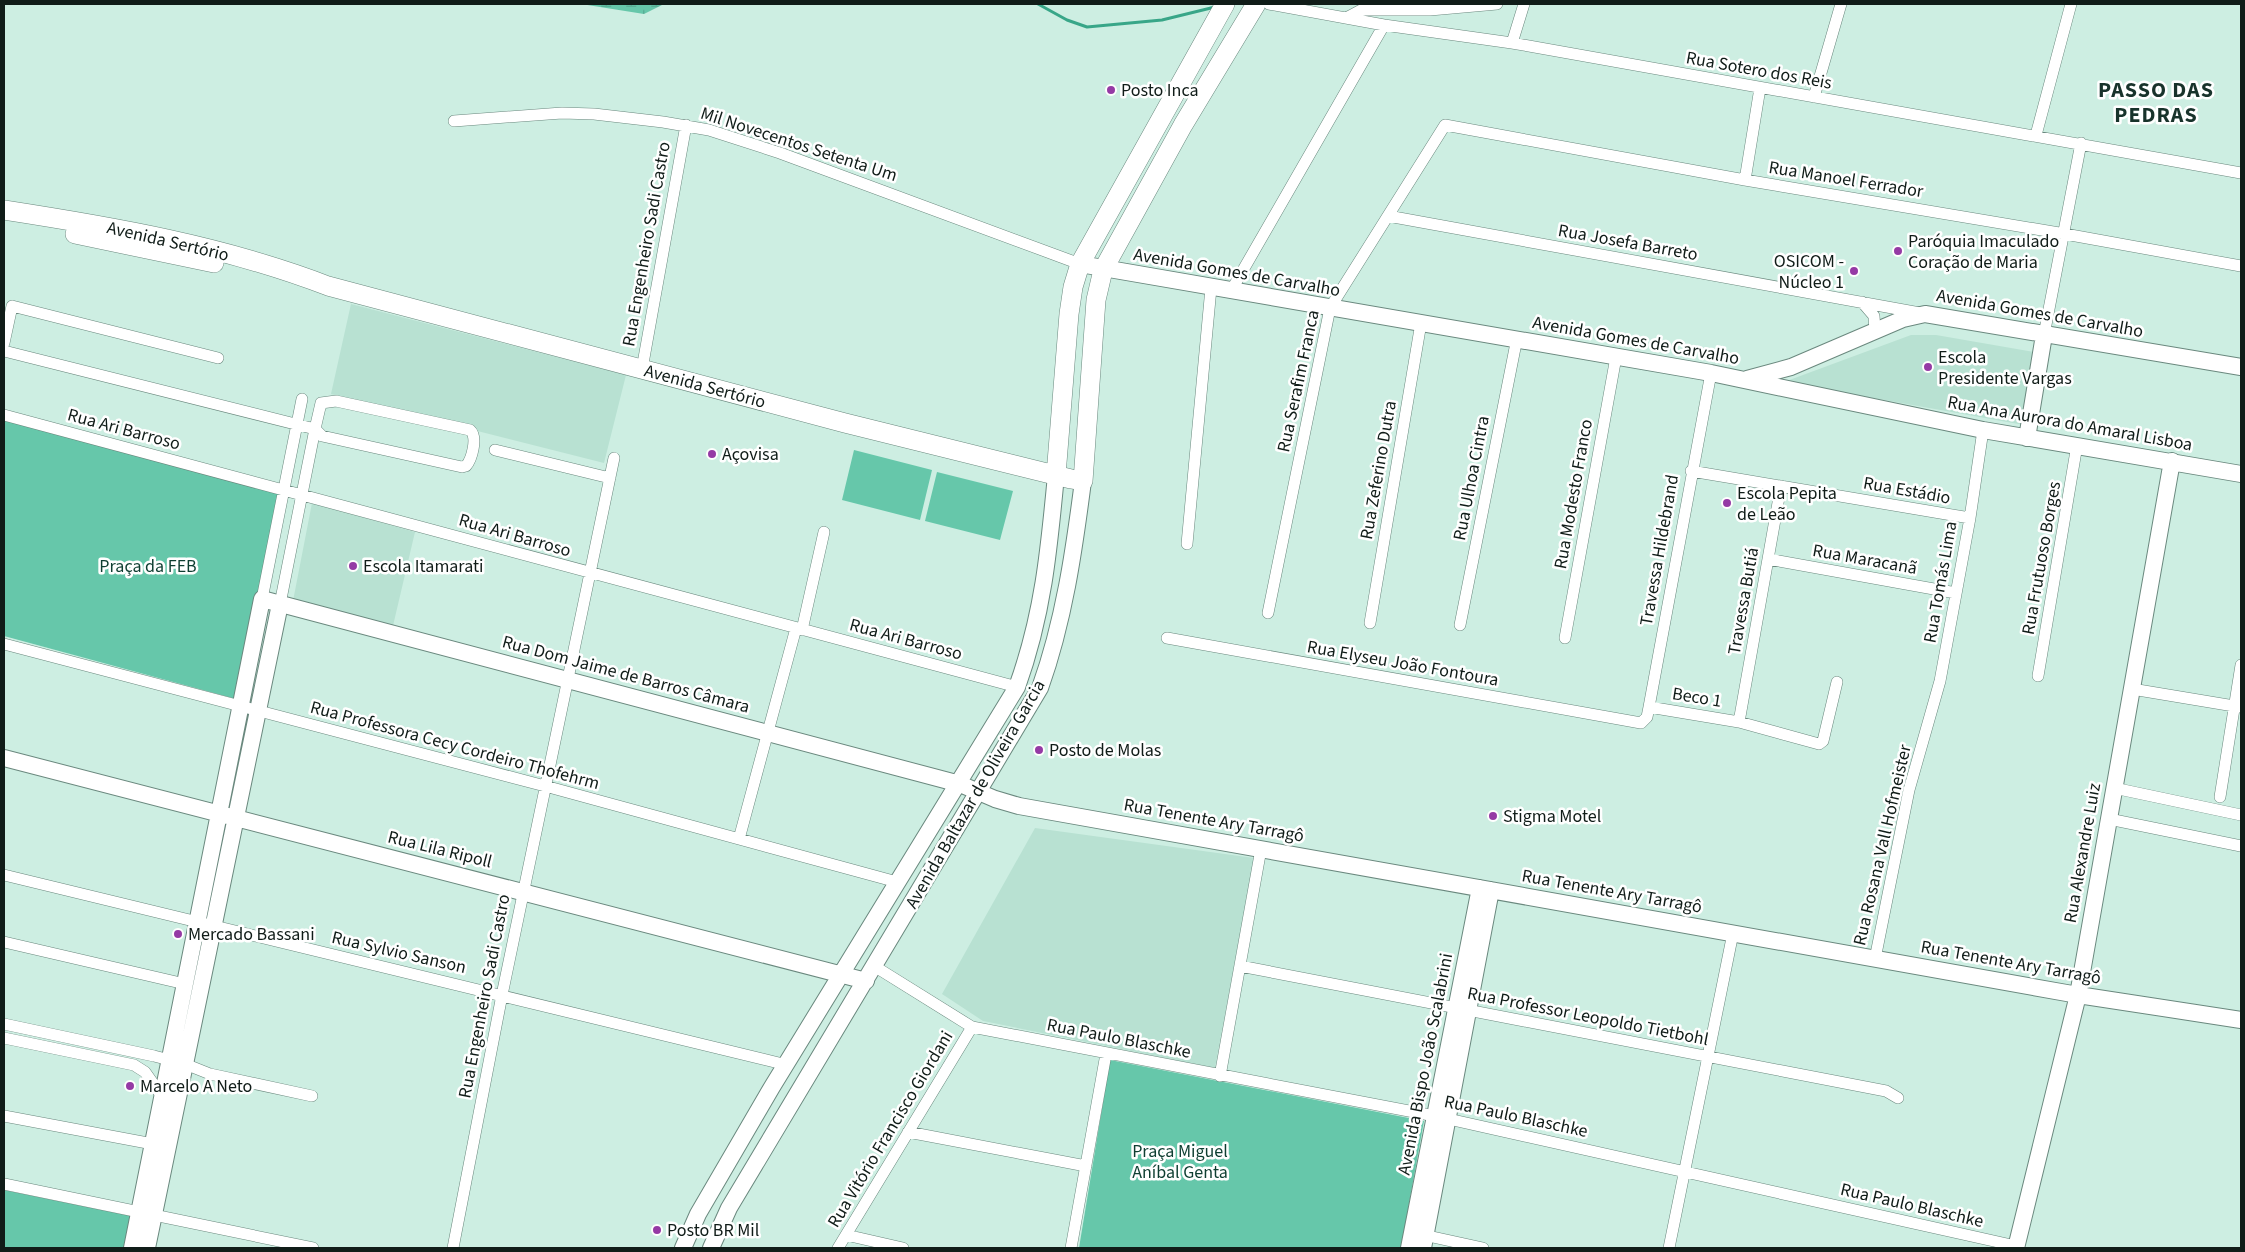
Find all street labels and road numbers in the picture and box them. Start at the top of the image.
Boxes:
street label: Rua Sotero dos Reis [1684,45,1834,96]
street label: Mil Novecentos Setenta Um [697,101,900,188]
street label: Rua Engenheiro Sadi Castro [616,140,677,348]
street label: Rua Manoel Ferrador [1767,155,1926,204]
street label: Avenida Sertório [104,215,231,268]
street label: Rua Josefa Barreto [1556,218,1700,267]
street label: Avenida Gomes de Carvalho [1132,242,1342,303]
street label: Avenida Gomes de Carvalho [1935,283,2145,344]
street label: Rua Serafim Franca [1271,308,1326,454]
street label: Avenida Gomes de Carvalho [1531,310,1741,371]
street label: Avenida Sertório [641,358,768,415]
street label: Rua Ana Aurora do Amaral Lisboa [1946,390,2194,457]
street label: Rua Zeferino Dutra [1354,399,1403,542]
street label: Rua Ari Barroso [65,402,183,457]
street label: Rua Ulhoa Cintra [1447,414,1496,543]
street label: Rua Modesto Franco [1548,417,1599,571]
street label: Rua Estádio [1861,471,1953,510]
street label: Travessa Hildebrand [1634,473,1685,628]
street label: Rua Frutuoso Borges [2016,479,2067,637]
street label: Rua Ari Barroso [456,508,574,563]
street label: Rua Tomás Lima [1917,519,1964,645]
street label: Rua Maracanã [1811,538,1919,581]
street label: Travessa Butiá [1722,545,1765,657]
street label: Rua Ari Barroso [847,612,965,667]
street label: Rua Dom Jaime de Barros Câmara [499,629,752,720]
street label: Rua Elyseu João Fontoura [1305,634,1501,693]
street label: Avenida Baltazar de Oliveira Garcia [899,675,1051,913]
street label: Beco 1 [1670,681,1723,714]
street label: Rua Professora Cecy Cordeiro Thofehrm [307,695,602,796]
street label: Rua Rosana Vall Hofmeister [1847,741,1918,948]
street label: Rua Alexandre Luiz [2058,781,2107,925]
street label: Rua Tenente Ary Tarragô [1122,792,1306,849]
street label: Rua Lila Ripoll [385,824,495,875]
street label: Rua Tenente Ary Tarragô [1520,863,1704,920]
street label: Rua Engenheiro Sadi Castro [452,892,517,1100]
street label: Rua Sylvio Sanson [329,925,469,980]
street label: Rua Tenente Ary Tarragô [1919,934,2103,991]
street label: Avenida Bispo João Scalabrini [1392,951,1459,1177]
street label: Rua Professor Leopoldo Tietbohl [1465,981,1711,1052]
street label: Rua Paulo Blaschke [1045,1012,1193,1065]
street label: Rua Vitório Francisco Giordani [822,1026,959,1232]
street label: Rua Paulo Blaschke [1442,1089,1590,1144]
street label: Rua Paulo Blaschke [1838,1177,1986,1234]

